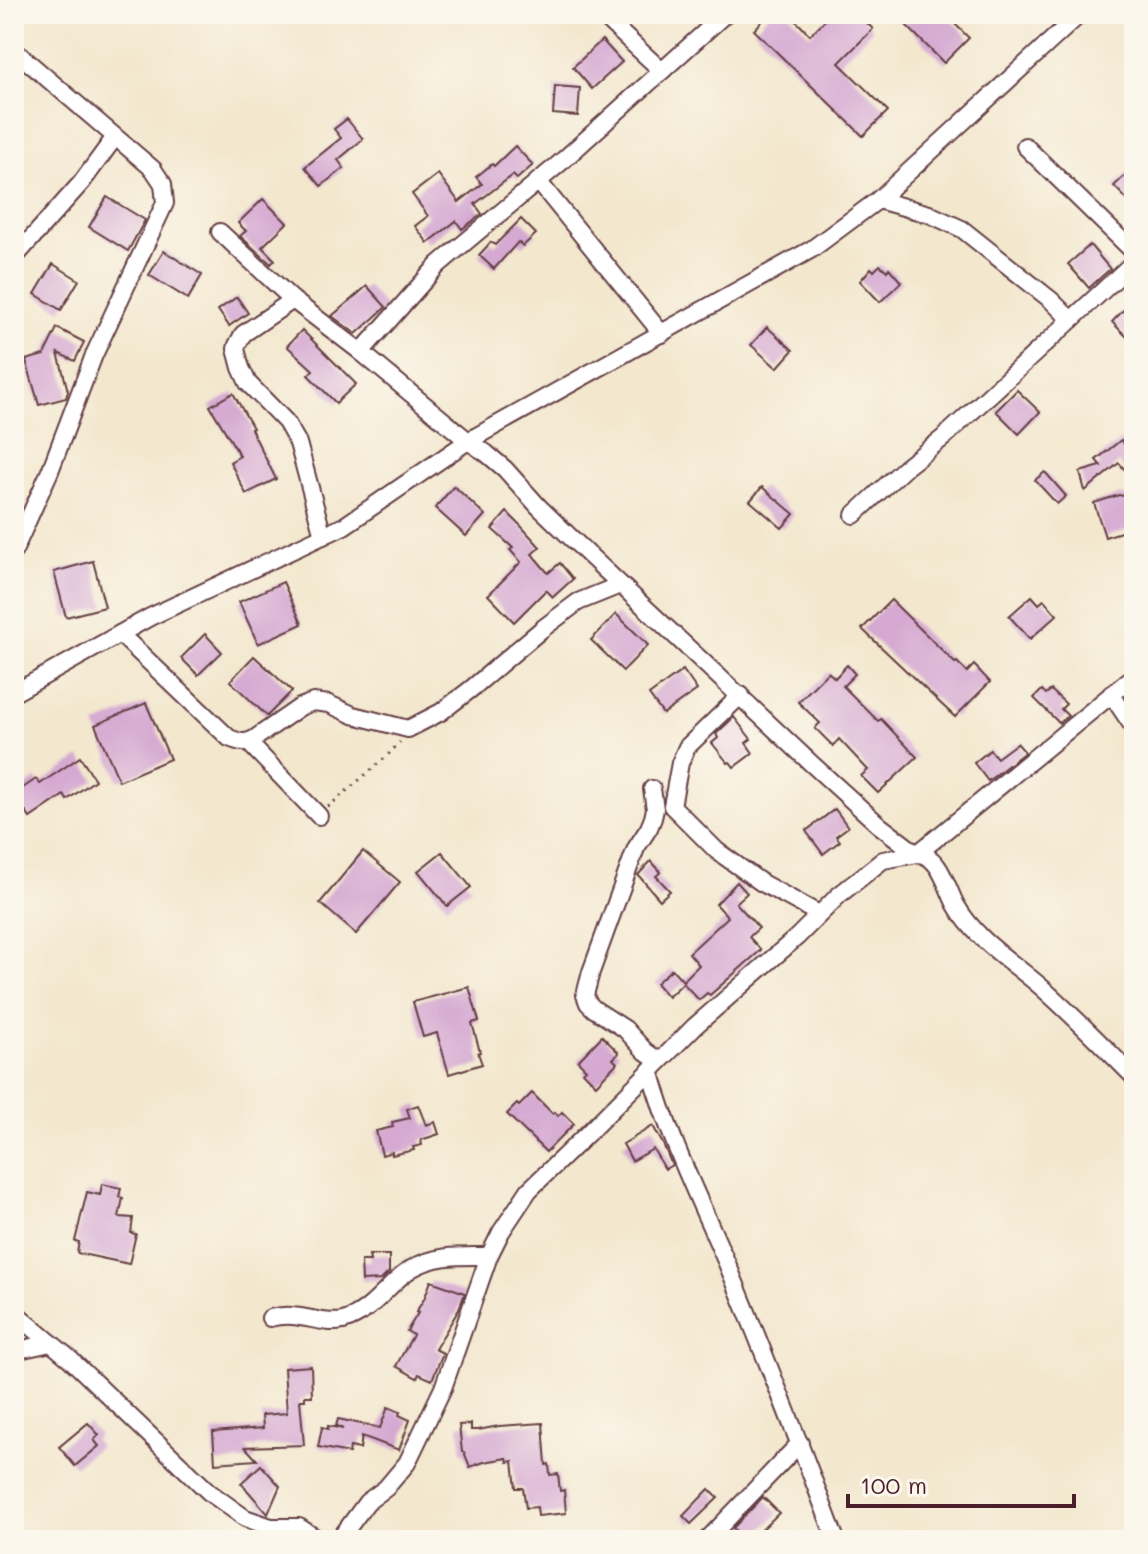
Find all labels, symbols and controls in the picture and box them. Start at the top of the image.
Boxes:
scale bar [848,1458,1074,1508]
text: 100 m [860,1469,927,1500]

